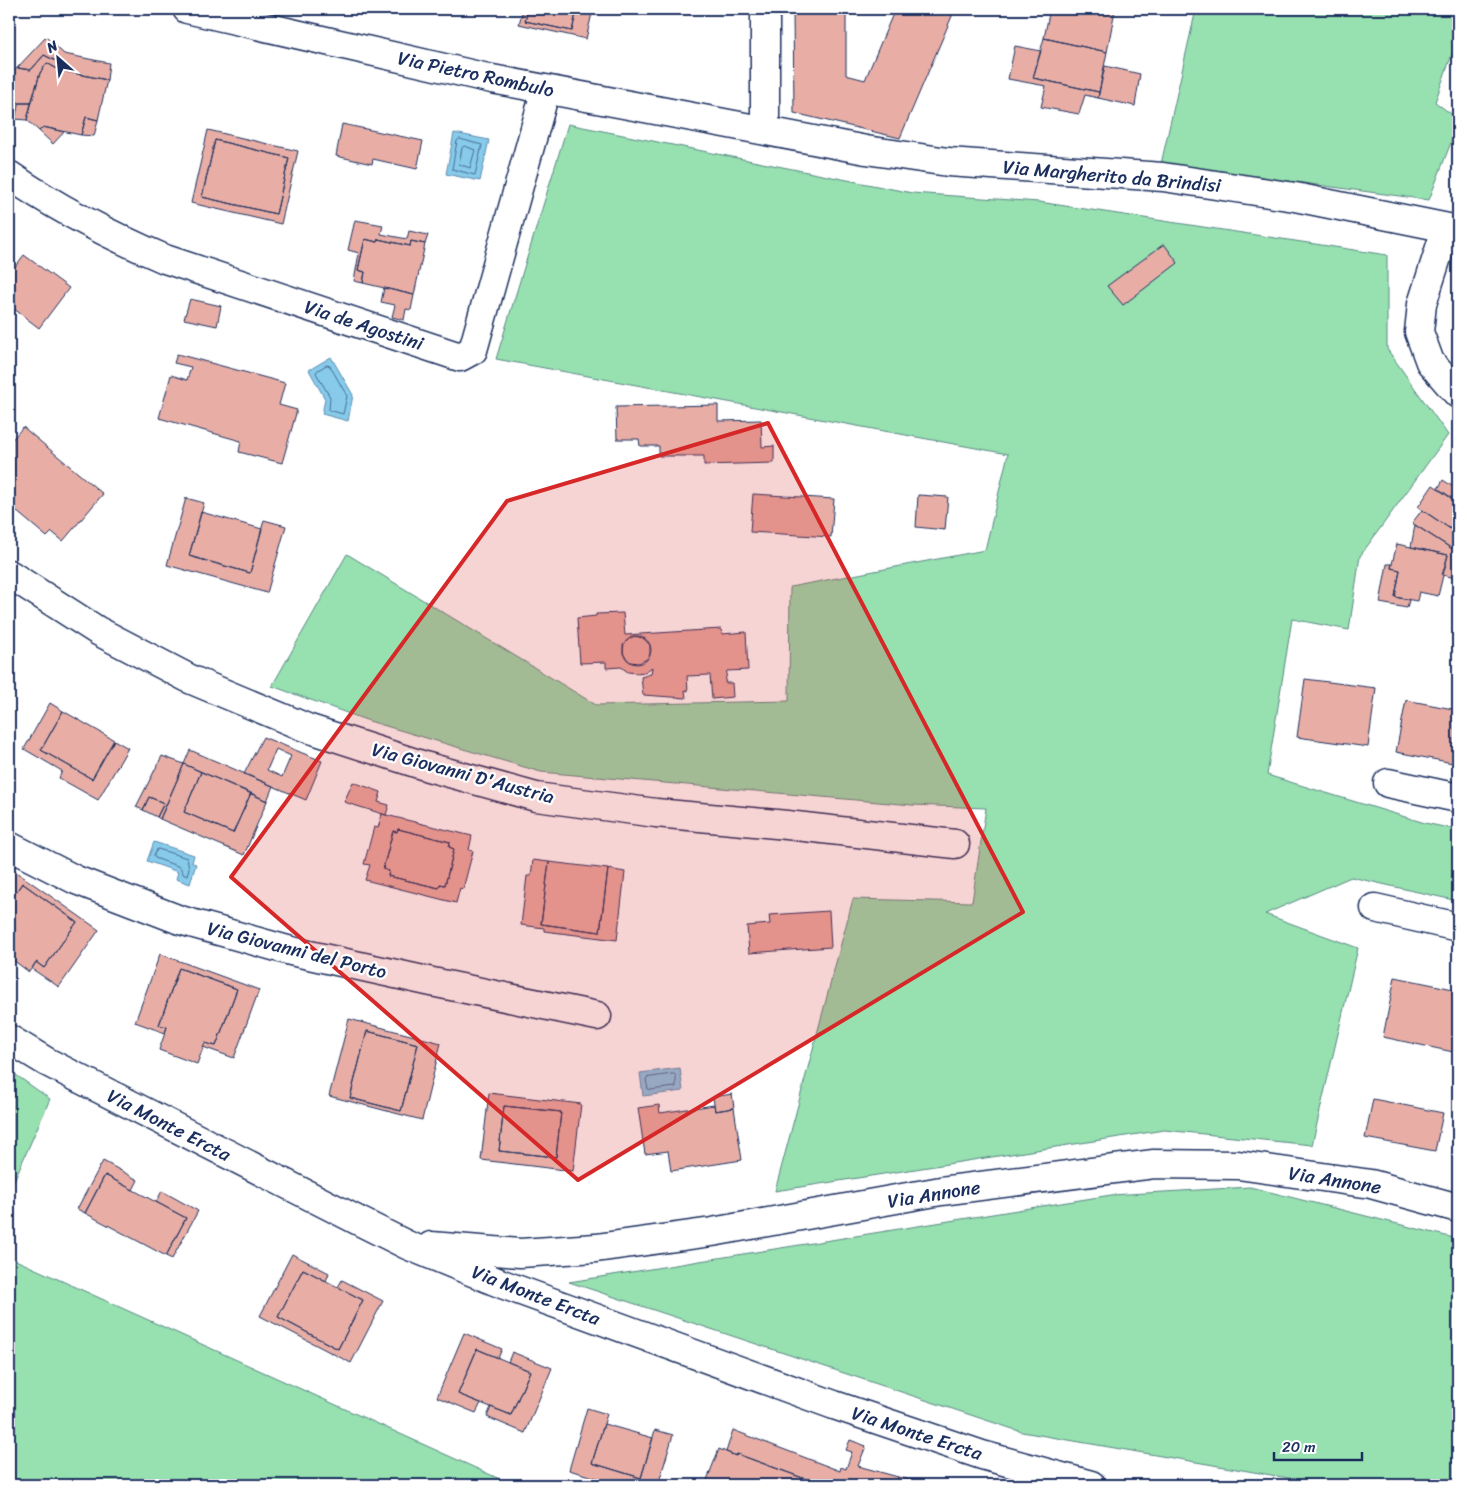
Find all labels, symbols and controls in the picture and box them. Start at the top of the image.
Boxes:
north arrow [32,32,82,82]
text: N [41,33,63,61]
street label: Via Pietro Rombulo [395,41,558,107]
street label: Via Margherito da Brindisi [1002,150,1223,202]
street label: Via de Agostini [300,290,429,360]
street label: Via Giovanni D'Austria [368,733,558,813]
street label: Via Giovanni del Porto [204,912,390,988]
street label: Via Monte Ercta [101,1080,237,1171]
street label: Via Annone [1286,1156,1384,1204]
street label: Via Annone [885,1170,983,1218]
street label: Via Monte Ercta [467,1255,606,1335]
street label: Via Monte Ercta [847,1396,987,1470]
scale bar [1274,1429,1362,1461]
text: 20 m [1282,1434,1316,1460]

